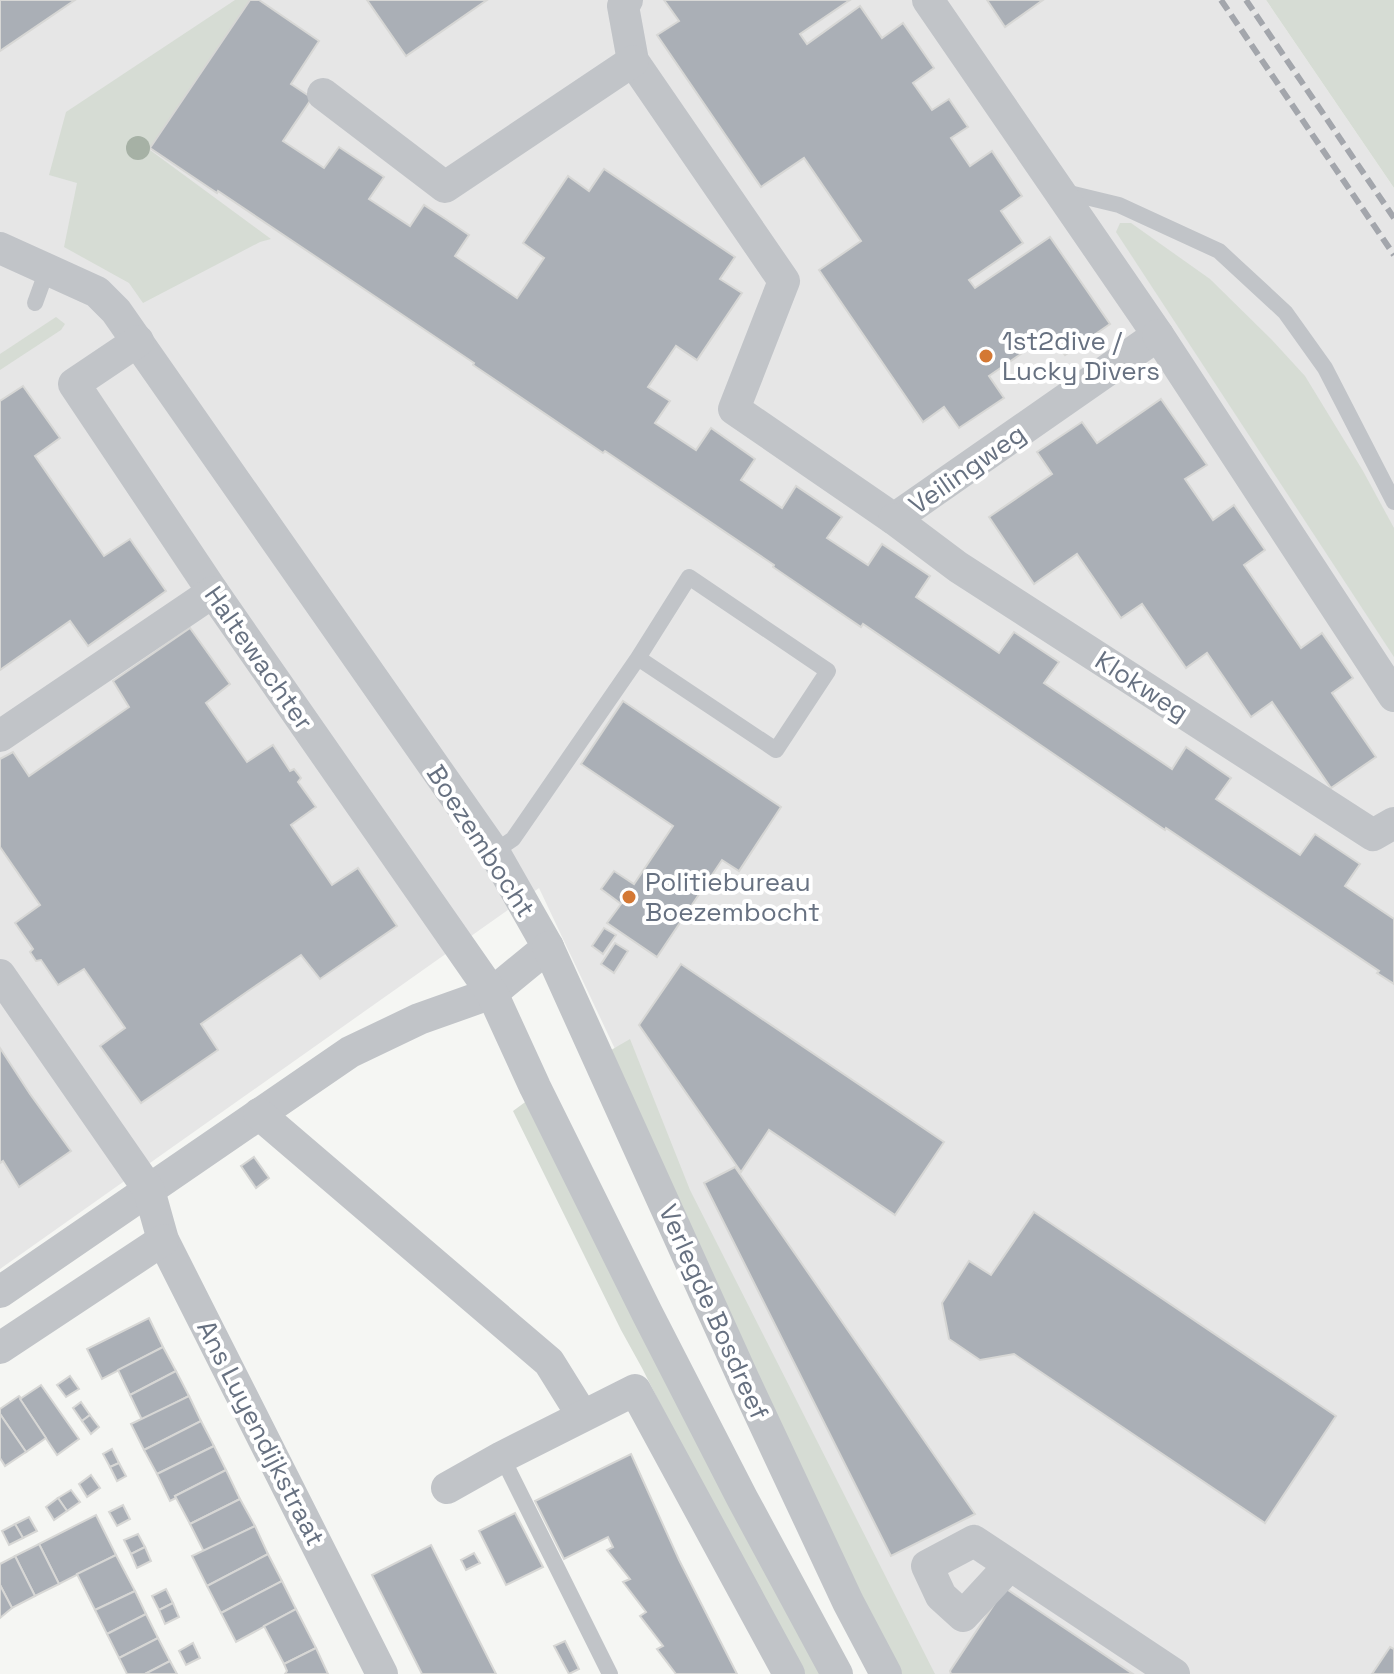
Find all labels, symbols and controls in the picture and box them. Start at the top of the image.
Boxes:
place label: 1st2dive / Lucky Divers [1002,324,1160,388]
marker: 1st2dive / Lucky Divers [977,347,995,365]
street label: Veilingweg [902,416,1032,522]
street label: Haltewachter [197,579,321,737]
street label: Klokweg [1089,643,1195,729]
street label: Boezembocht [419,758,543,924]
place label: Politiebureau Boezembocht [645,865,820,929]
marker: Politiebureau Boezembocht [620,888,638,906]
street label: Verlegde Bosdreef [651,1199,777,1425]
street label: Ans Luyendijkstraat [189,1314,333,1552]

